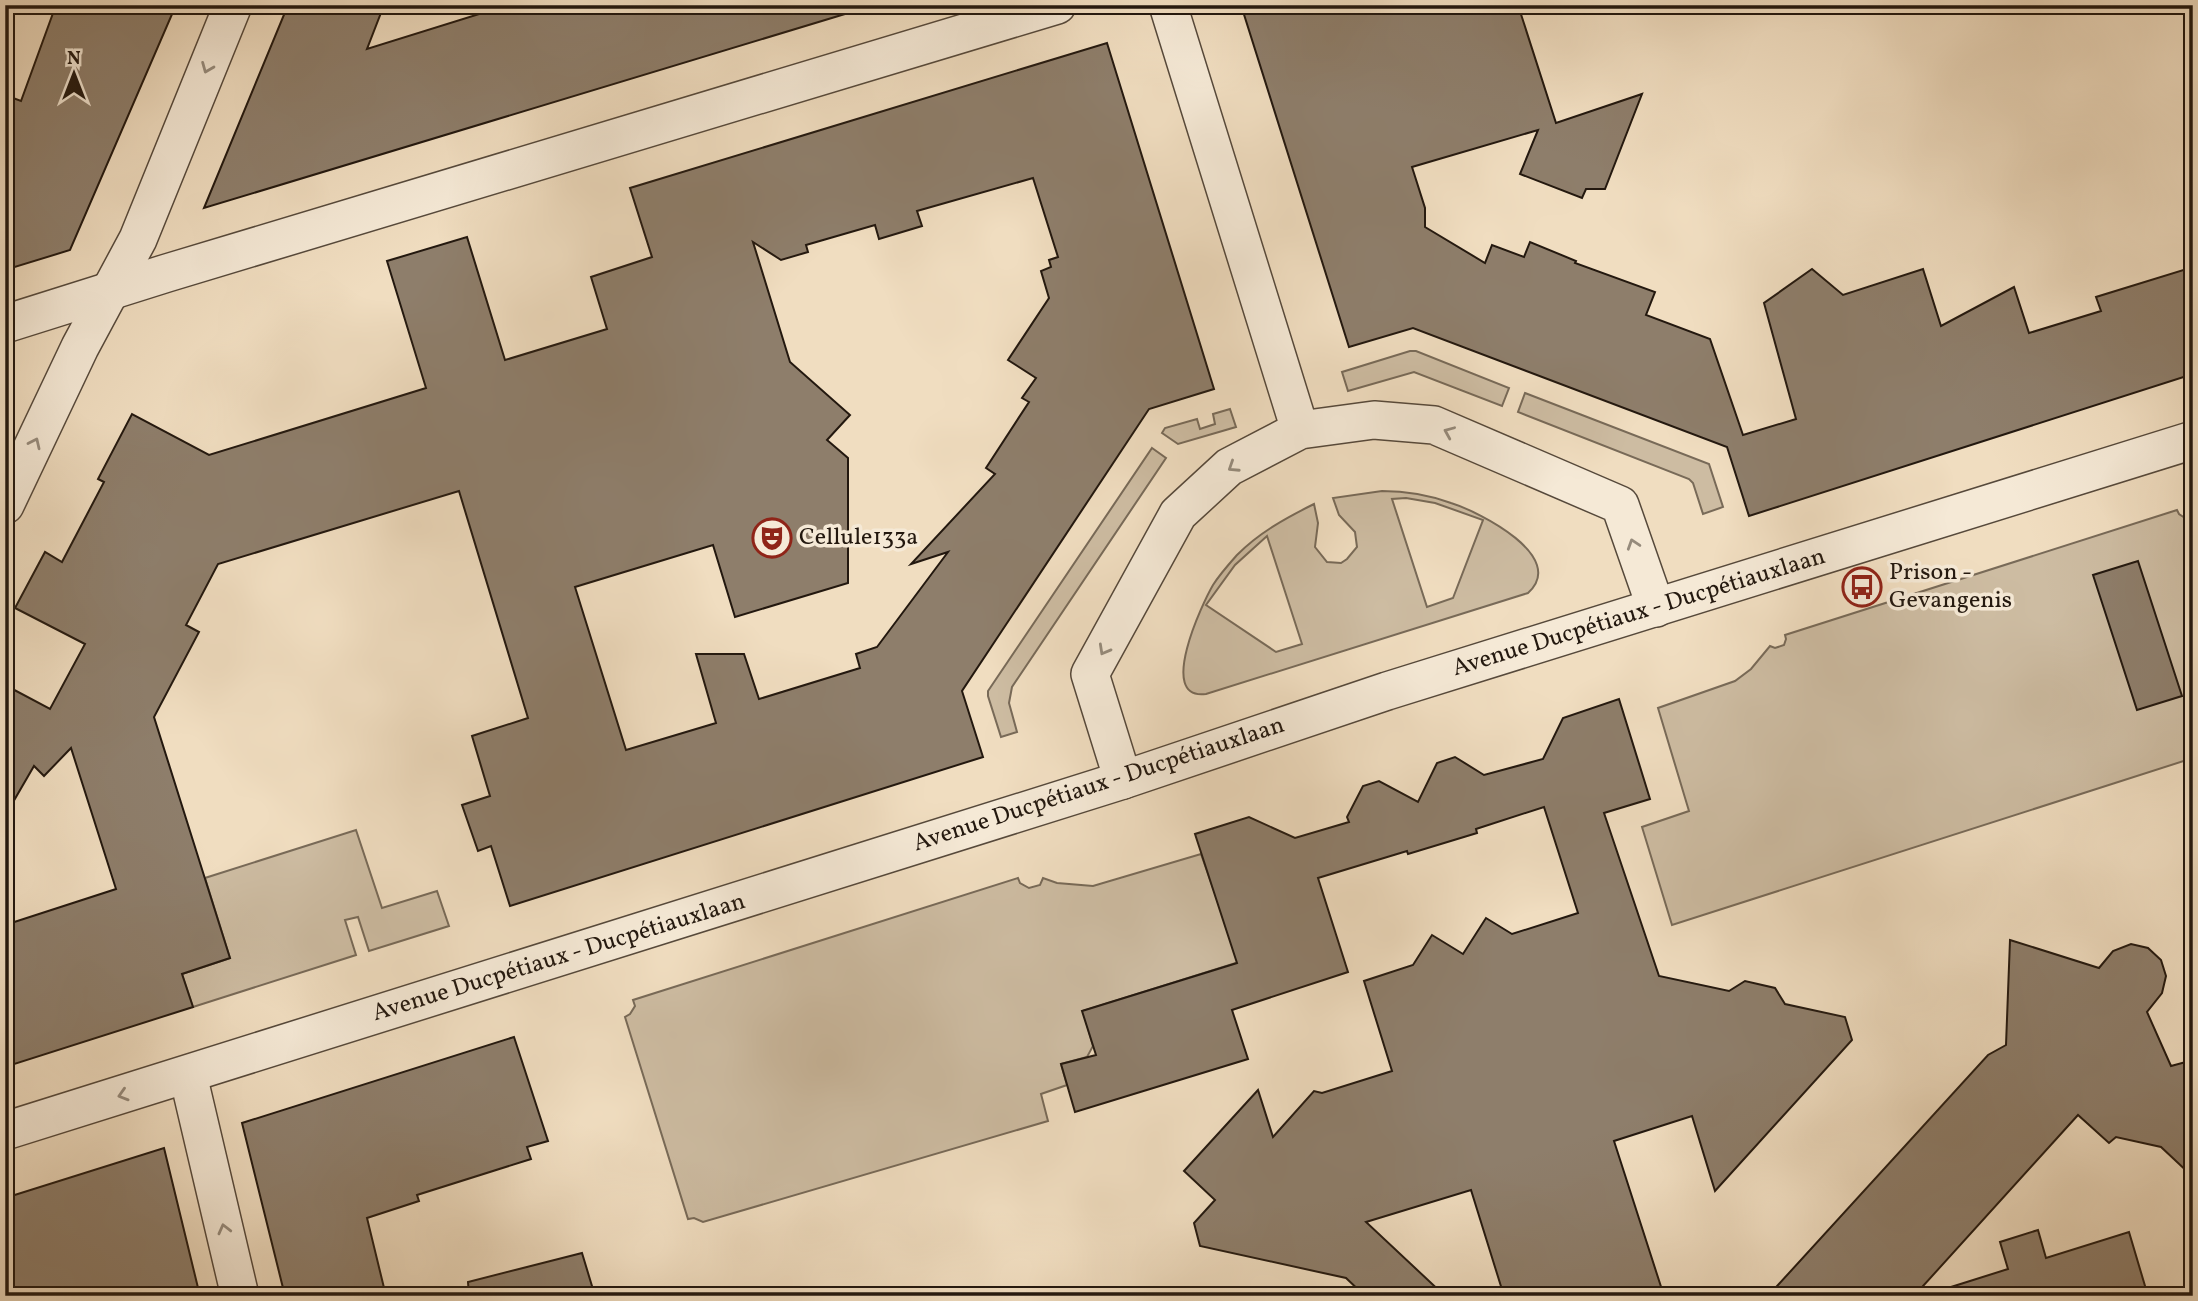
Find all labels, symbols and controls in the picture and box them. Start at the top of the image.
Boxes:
north arrow [38,38,108,108]
text: N [67,46,81,72]
one-way arrow [202,62,216,74]
one-way arrow [1443,426,1455,440]
one-way arrow [27,438,41,451]
one-way arrow [1228,458,1241,471]
theatre icon: Cellule133a [751,517,793,559]
place label: Cellule133a [799,521,918,555]
one-way arrow [1626,539,1641,551]
street label: Avenue Ducpétiaux - Ducpétiauxlaan [1448,540,1830,686]
place label: Prison - Gevangenis [1889,556,2012,618]
bus stop icon: Prison - Gevangenis [1841,566,1883,608]
one-way arrow [1099,642,1112,655]
street label: Avenue Ducpétiaux - Ducpétiauxlaan [909,709,1289,861]
street label: Avenue Ducpétiaux - Ducpétiauxlaan [368,885,750,1031]
one-way arrow [117,1086,129,1101]
one-way arrow [218,1223,232,1235]

